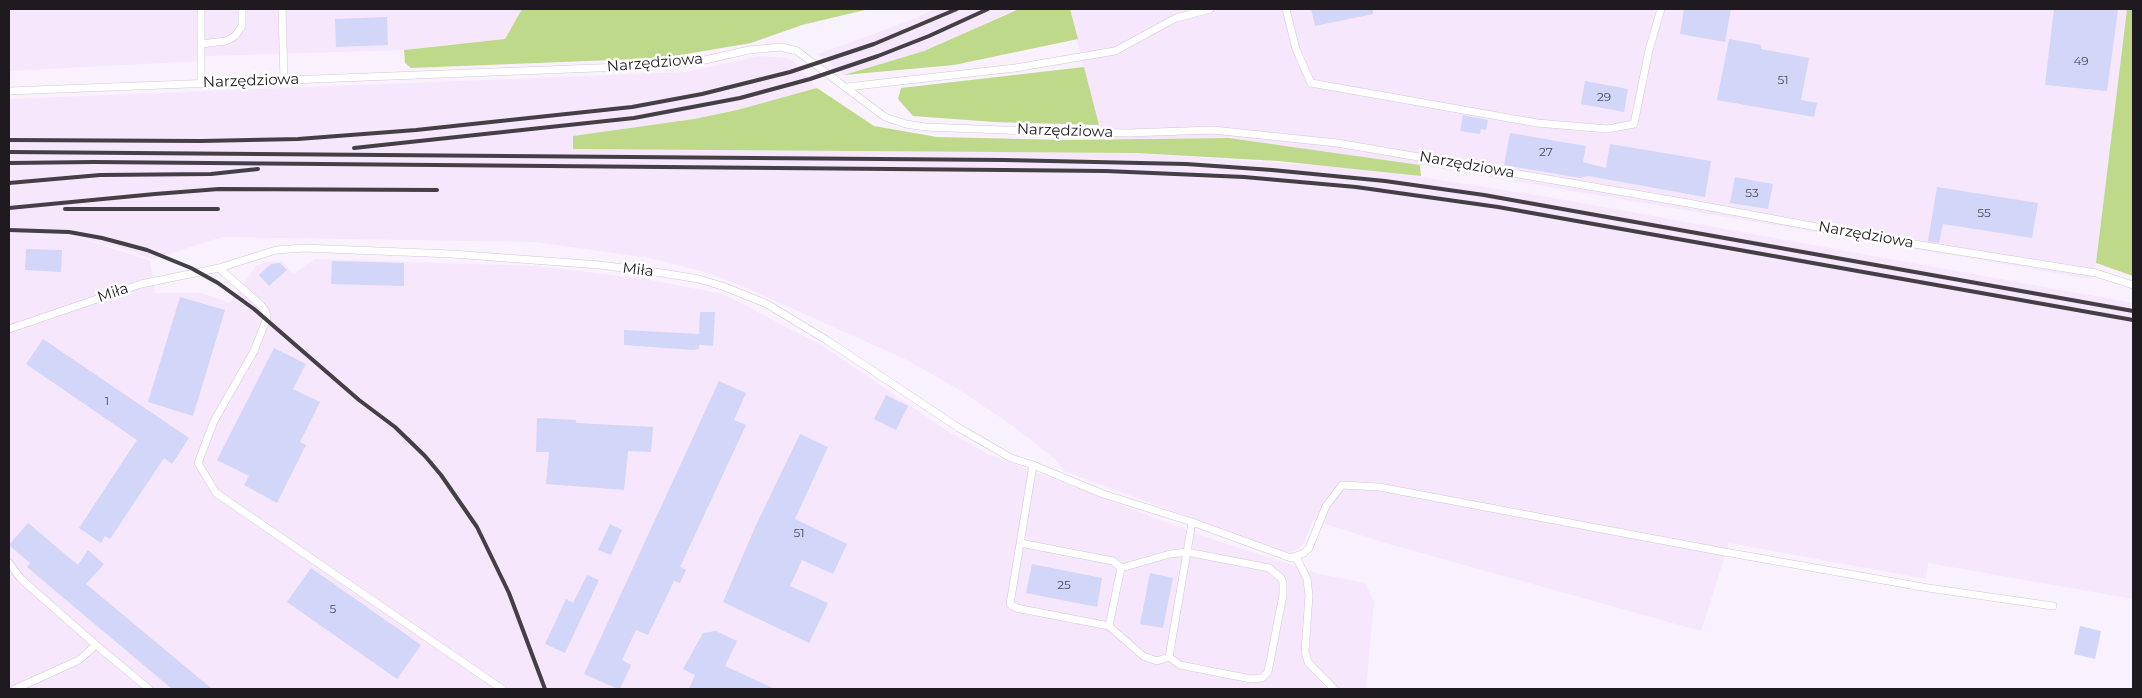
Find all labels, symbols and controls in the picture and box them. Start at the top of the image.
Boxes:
street label: Narzędziowa [606,50,704,76]
house number: 49 [2073,54,2089,68]
street label: Narzędziowa [202,70,300,92]
house number: 51 [1777,73,1789,87]
house number: 29 [1597,90,1611,104]
street label: Narzędziowa [1016,120,1114,142]
house number: 27 [1539,145,1553,159]
street label: Narzędziowa [1418,148,1516,182]
house number: 53 [1745,186,1759,200]
house number: 55 [1977,206,1991,220]
street label: Narzędziowa [1817,218,1915,252]
street label: Miła [621,259,655,281]
street label: Miła [95,279,131,307]
house number: 1 [105,394,109,408]
house number: 51 [793,526,805,540]
house number: 25 [1057,578,1071,592]
house number: 5 [330,602,336,616]

